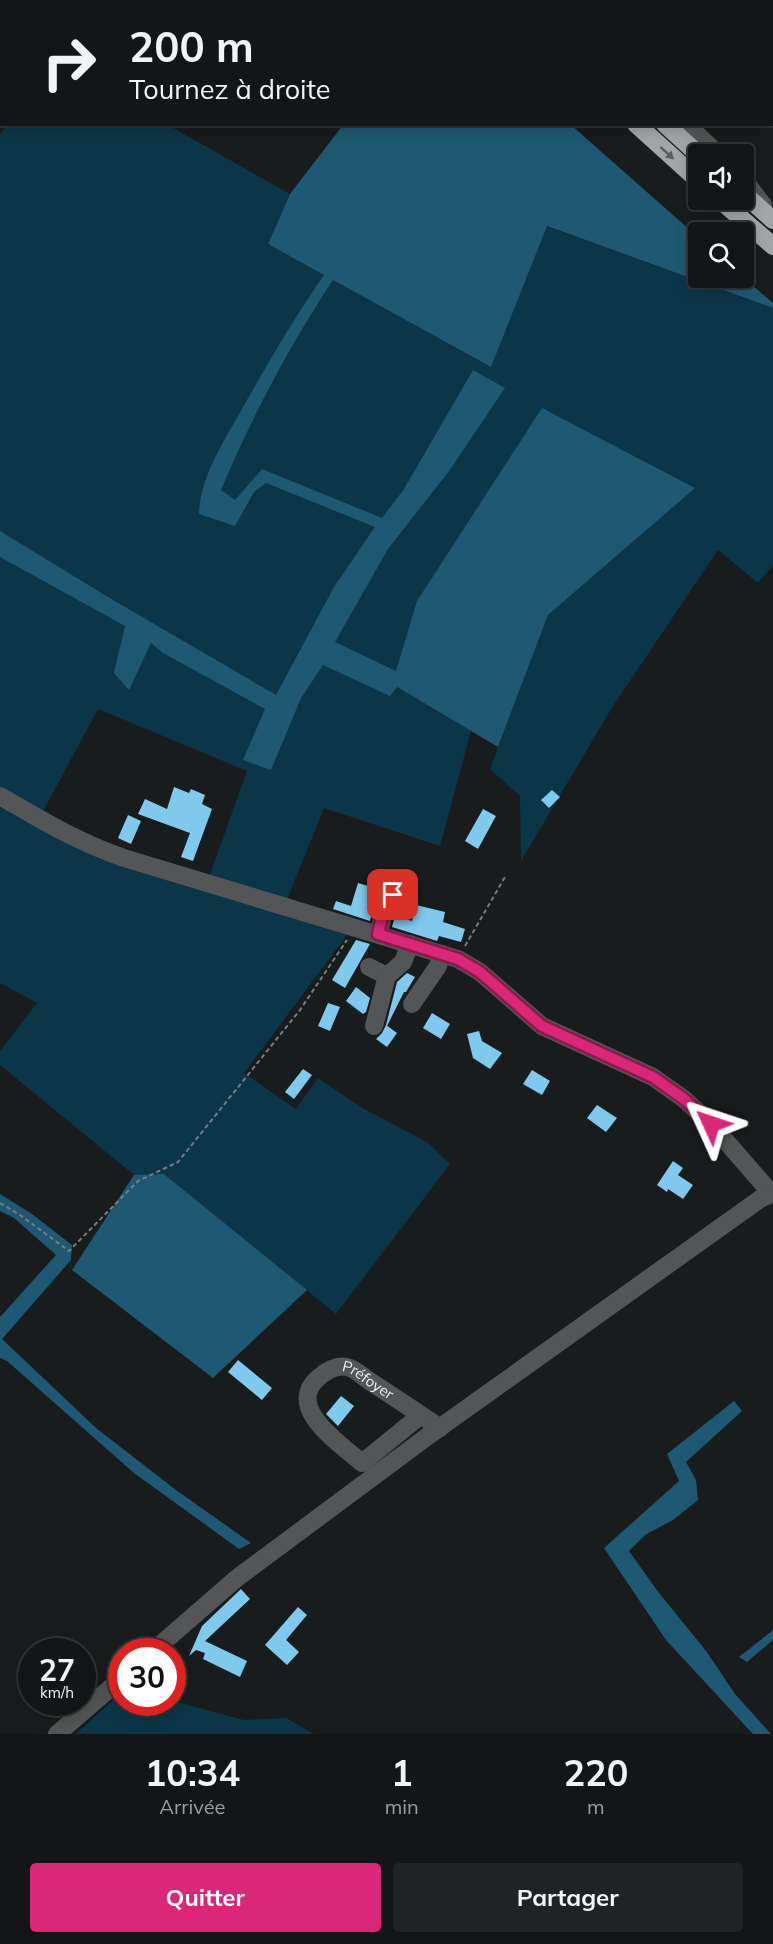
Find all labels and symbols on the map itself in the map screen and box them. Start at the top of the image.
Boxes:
one-way arrow [659,146,674,159]
pin [367,869,418,920]
position arrow [679,1092,743,1156]
street label: Préfoyer [341,1356,398,1404]
speed limit sign: 30 [108,1638,186,1716]

